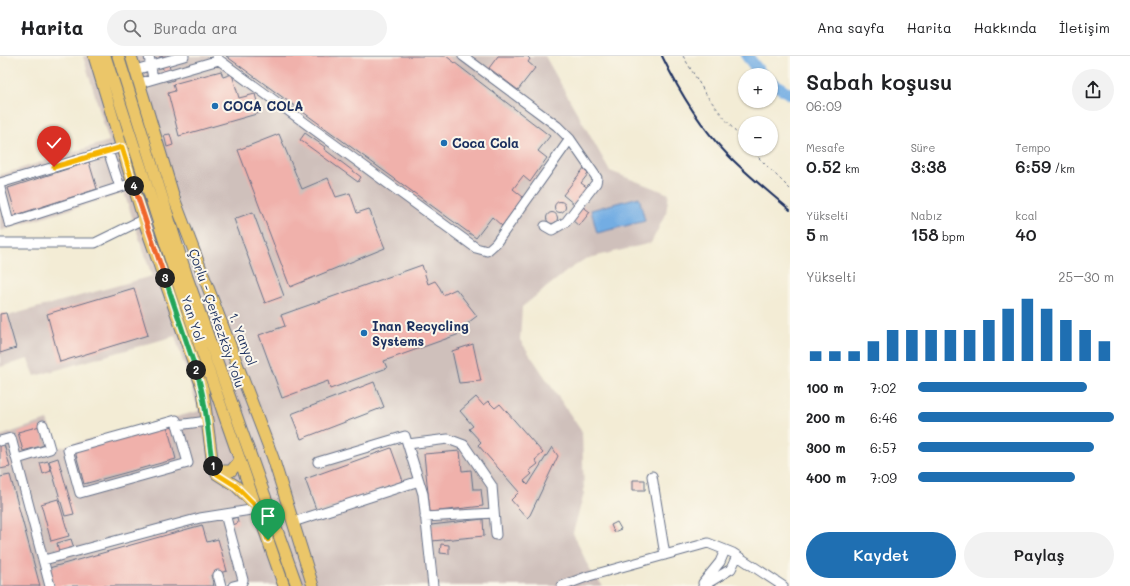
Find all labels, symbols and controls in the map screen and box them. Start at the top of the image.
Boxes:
search box [107,10,387,46]
text: Harita [20,15,83,40]
icon: search [121,17,143,39]
text: Burada ara [153,18,238,38]
text: Ana sayfa [817,18,885,37]
text: Harita [907,18,952,37]
text: Hakkında [974,18,1037,37]
text: İletişim [1059,18,1110,37]
text: Sabah koşusu [806,67,953,96]
map controls [738,68,778,156]
button: + [738,68,778,108]
button: share [1072,69,1114,111]
place label: COCA COLA [223,97,303,114]
text: 06:09 [806,97,842,114]
marker: COCA COLA [210,101,220,111]
button: − [738,116,778,156]
pin [37,126,71,167]
icon: check [43,132,65,154]
place label: Coca Cola [452,134,519,151]
marker: Coca Cola [439,138,449,148]
text: Mesafe [806,140,845,155]
text: Süre [911,140,935,155]
text: Tempo [1015,140,1050,155]
text: 0.52 [806,155,841,177]
text: 3:38 [911,155,947,177]
text: 6:59 [1015,155,1051,177]
text: km [841,161,860,176]
text: /km [1051,161,1075,176]
pin: 4 [124,176,144,196]
text: 4 [131,178,137,193]
text: Yükselti [806,208,848,223]
text: Nabız [911,208,942,223]
text: kcal [1015,208,1037,223]
text: 5 [806,223,816,245]
text: 158 [911,223,939,245]
text: 40 [1015,223,1037,245]
text: m [816,229,828,244]
text: bpm [939,229,965,244]
street label: Çorlu - Çerkezköy Yolu [186,246,249,390]
pin: 3 [155,268,175,288]
text: Yükselti [806,268,856,285]
text: 25–30 m [1058,268,1114,285]
text: 3 [162,270,168,285]
street label: Yan Yol [178,293,209,343]
street label: 1. Yanyol [226,310,261,368]
place label: Inan Recycling Systems [372,317,469,350]
marker: Inan Recycling Systems [359,328,369,338]
pin: 2 [186,360,206,380]
text: 2 [193,362,199,377]
text: 100 m [806,379,843,396]
text: 7:02 [870,379,897,396]
text: 200 m [806,409,845,426]
text: 6:46 [870,409,897,426]
text: 300 m [806,439,846,456]
text: 6:57 [870,439,897,456]
pin: 1 [203,456,223,476]
text: 1 [211,458,215,473]
text: 400 m [806,469,846,486]
text: 7:09 [870,469,897,486]
pin [251,499,285,540]
icon: arrive [257,505,279,527]
button: Kaydet [806,532,956,578]
button: Paylaş [964,532,1114,578]

